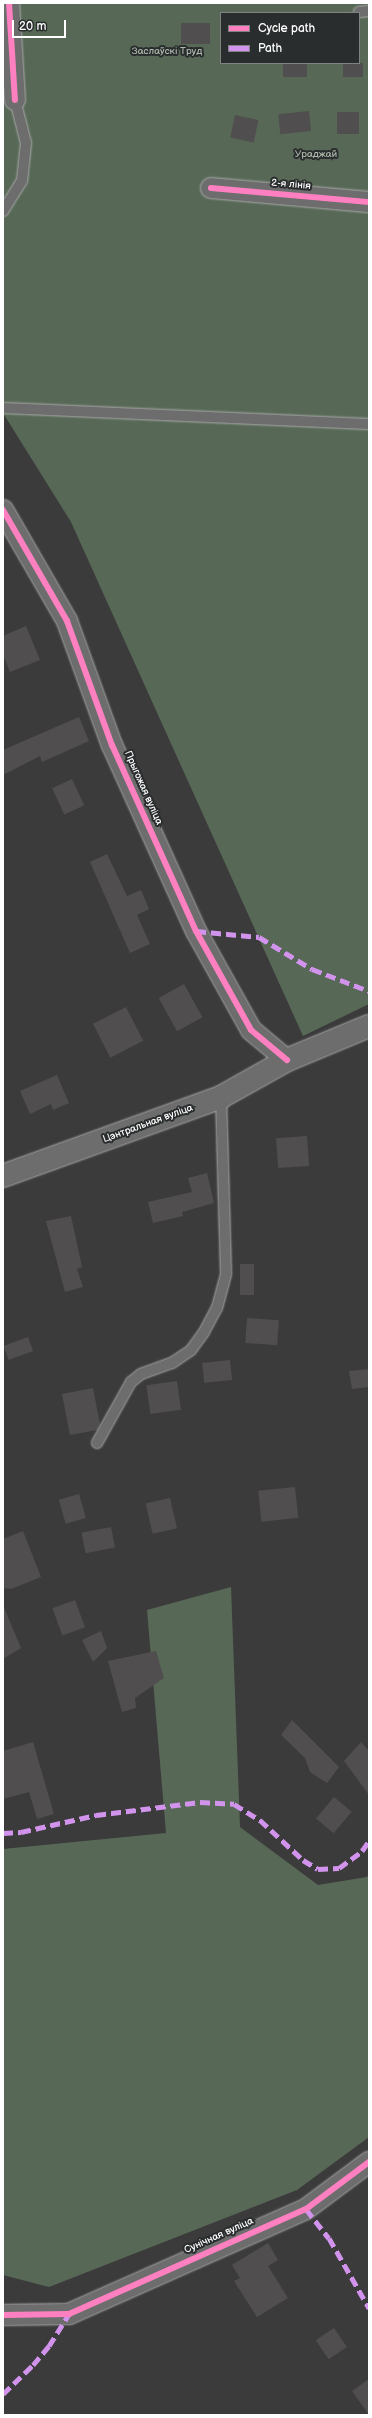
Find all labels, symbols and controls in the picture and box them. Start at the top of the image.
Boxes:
scale bar [14,12,68,38]
legend [220,12,360,64]
text: 20 m [19,19,46,34]
text: Cycle path [258,21,315,36]
text: Path [258,41,282,56]
park label: Заслаўскі Труд [132,46,202,58]
park label: Ураджай [295,149,337,161]
street label: 2-я лінія [271,177,311,193]
street label: Прыгожая вуліца [121,749,165,827]
street label: Цэнтральная вуліца [101,1102,195,1146]
street label: Сунічная вуліца [183,2215,255,2257]

